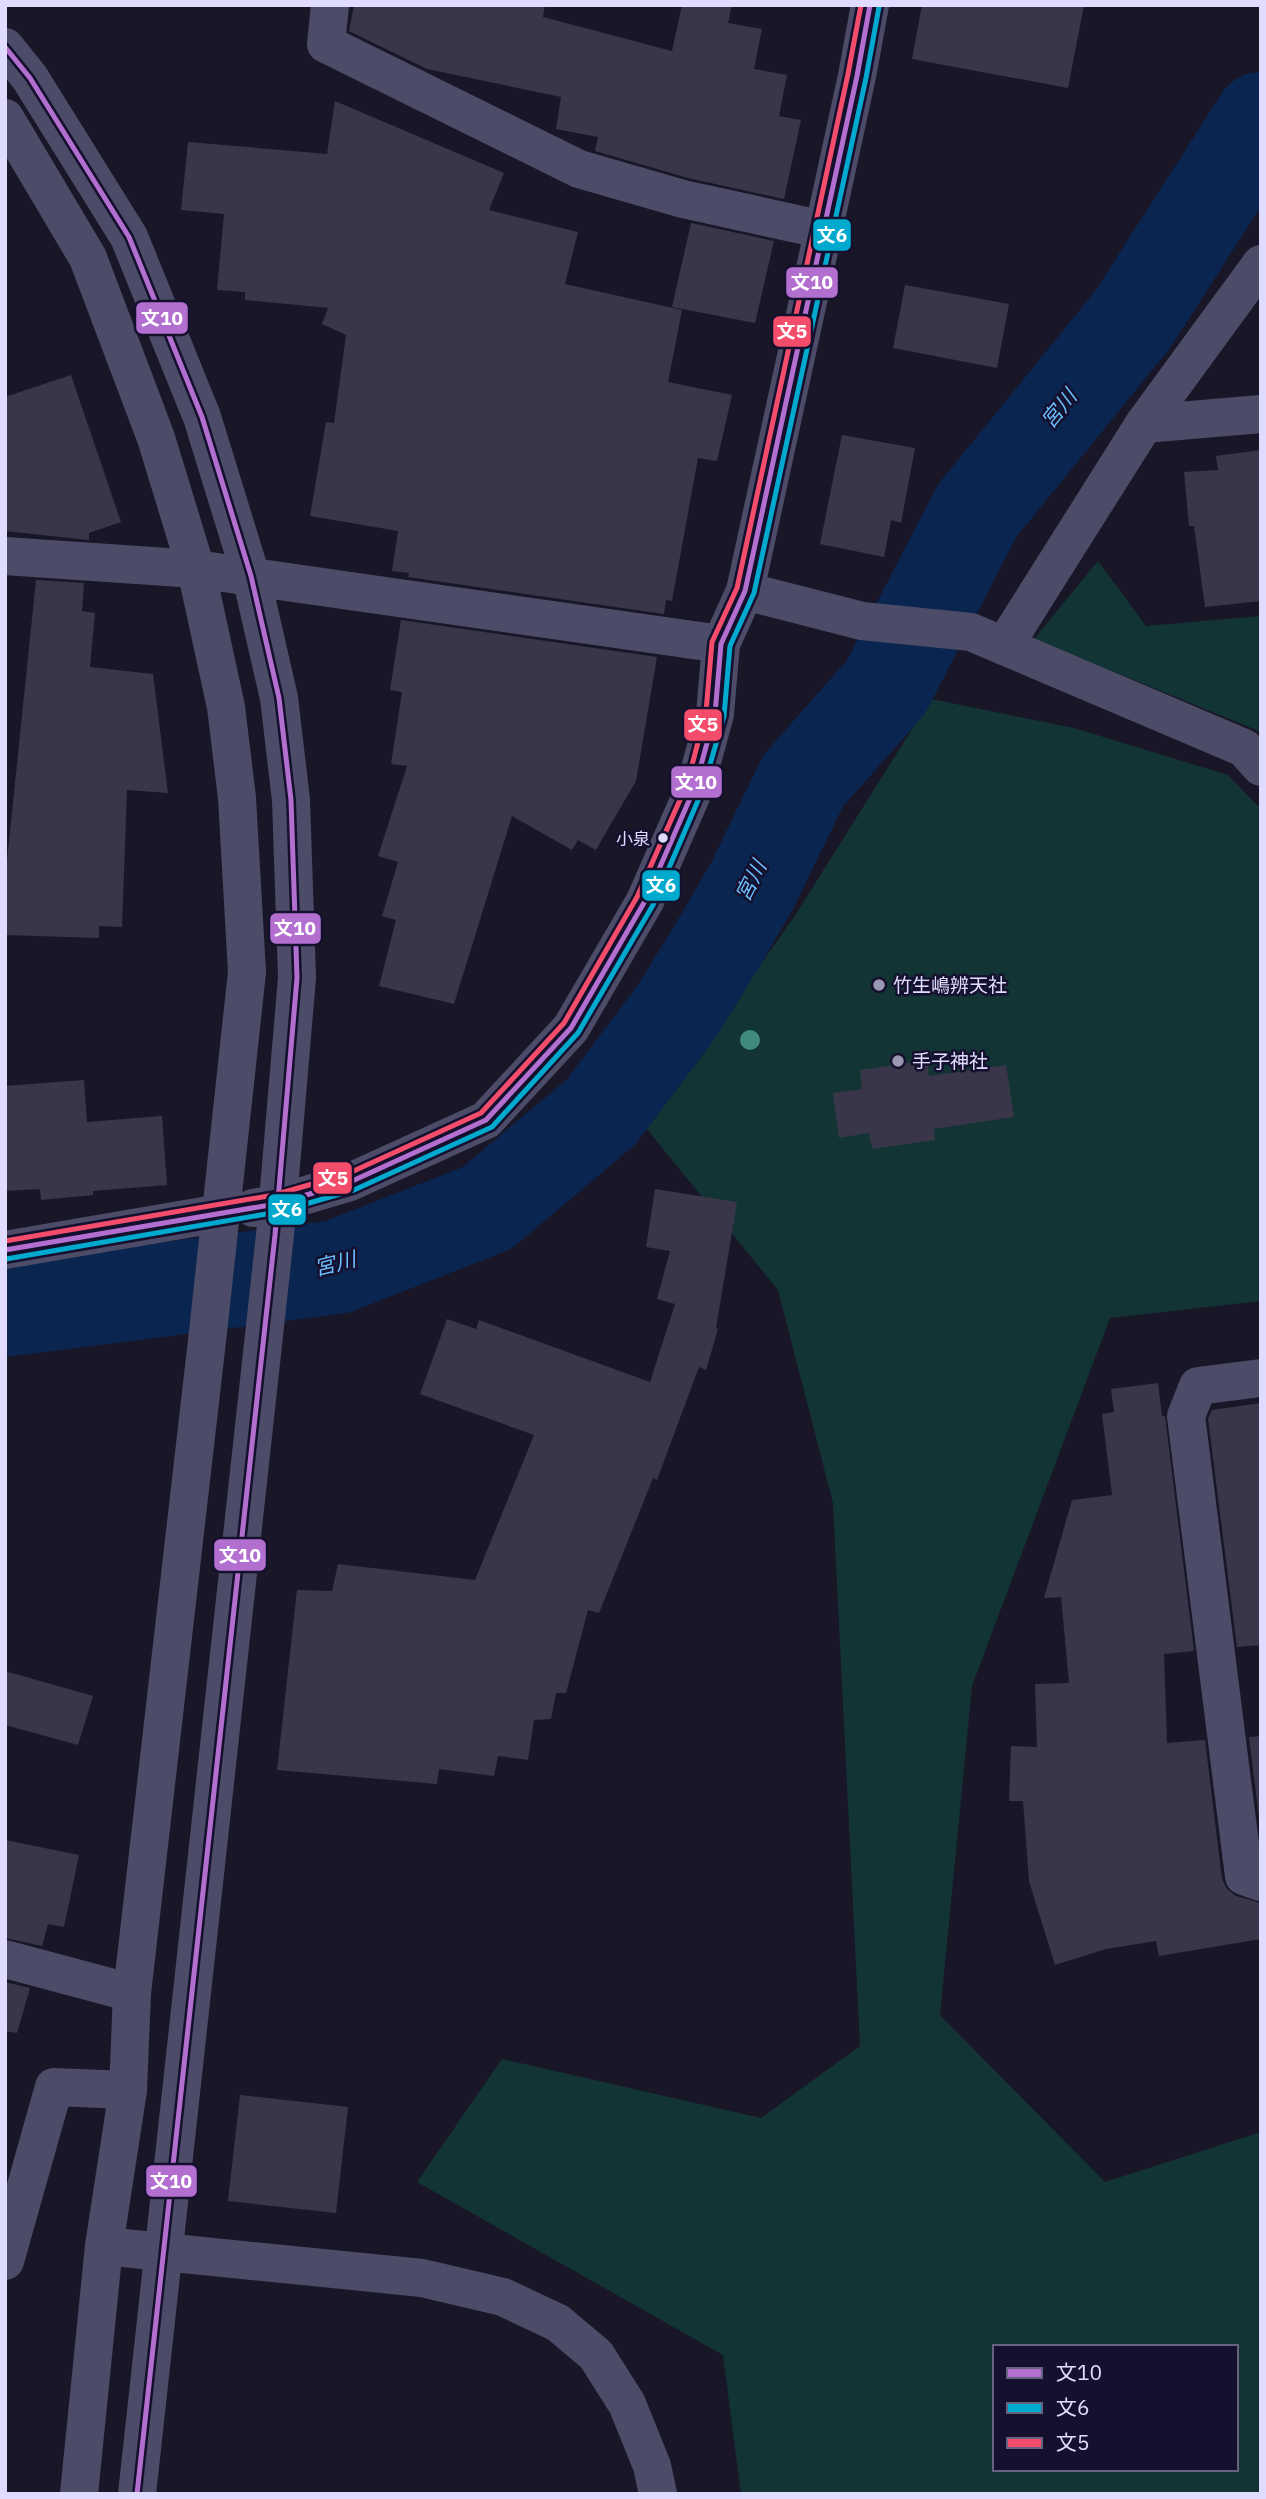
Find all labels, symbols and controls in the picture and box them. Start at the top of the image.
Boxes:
line badge: 文6 [812,218,852,252]
text: 文6 [817,223,847,247]
line badge: 文10 [785,266,839,299]
text: 文10 [791,270,833,294]
line badge: 文10 [135,301,189,335]
text: 文10 [141,306,183,330]
line badge: 文5 [772,315,812,348]
text: 文5 [777,319,807,343]
water label: 宮川 [1034,382,1084,434]
line badge: 文5 [683,708,723,742]
text: 文5 [688,712,718,736]
line badge: 文10 [670,765,723,799]
text: 文10 [675,770,717,794]
place label: 小泉 [616,828,650,850]
marker: 小泉 [656,831,670,845]
water label: 宮川 [728,854,773,906]
line badge: 文6 [641,869,681,902]
text: 文6 [646,873,676,897]
line badge: 文10 [269,912,322,945]
text: 文10 [274,916,316,940]
place label: 竹生嶋辨天社 [893,973,1007,997]
marker: 竹生嶋辨天社 [871,977,887,993]
place label: 手子神社 [912,1049,988,1073]
marker: 手子神社 [890,1053,906,1069]
line badge: 文5 [312,1161,353,1195]
text: 文5 [318,1166,348,1190]
line badge: 文6 [267,1193,307,1226]
text: 文6 [272,1197,302,1221]
water label: 宮川 [311,1244,360,1282]
line badge: 文10 [213,1538,267,1572]
text: 文10 [219,1543,261,1567]
line badge: 文10 [145,2164,198,2198]
text: 文10 [150,2169,192,2193]
legend [993,2345,1238,2471]
text: 文10 [1056,2358,1102,2386]
text: 文6 [1056,2393,1090,2421]
text: 文5 [1056,2428,1090,2456]

